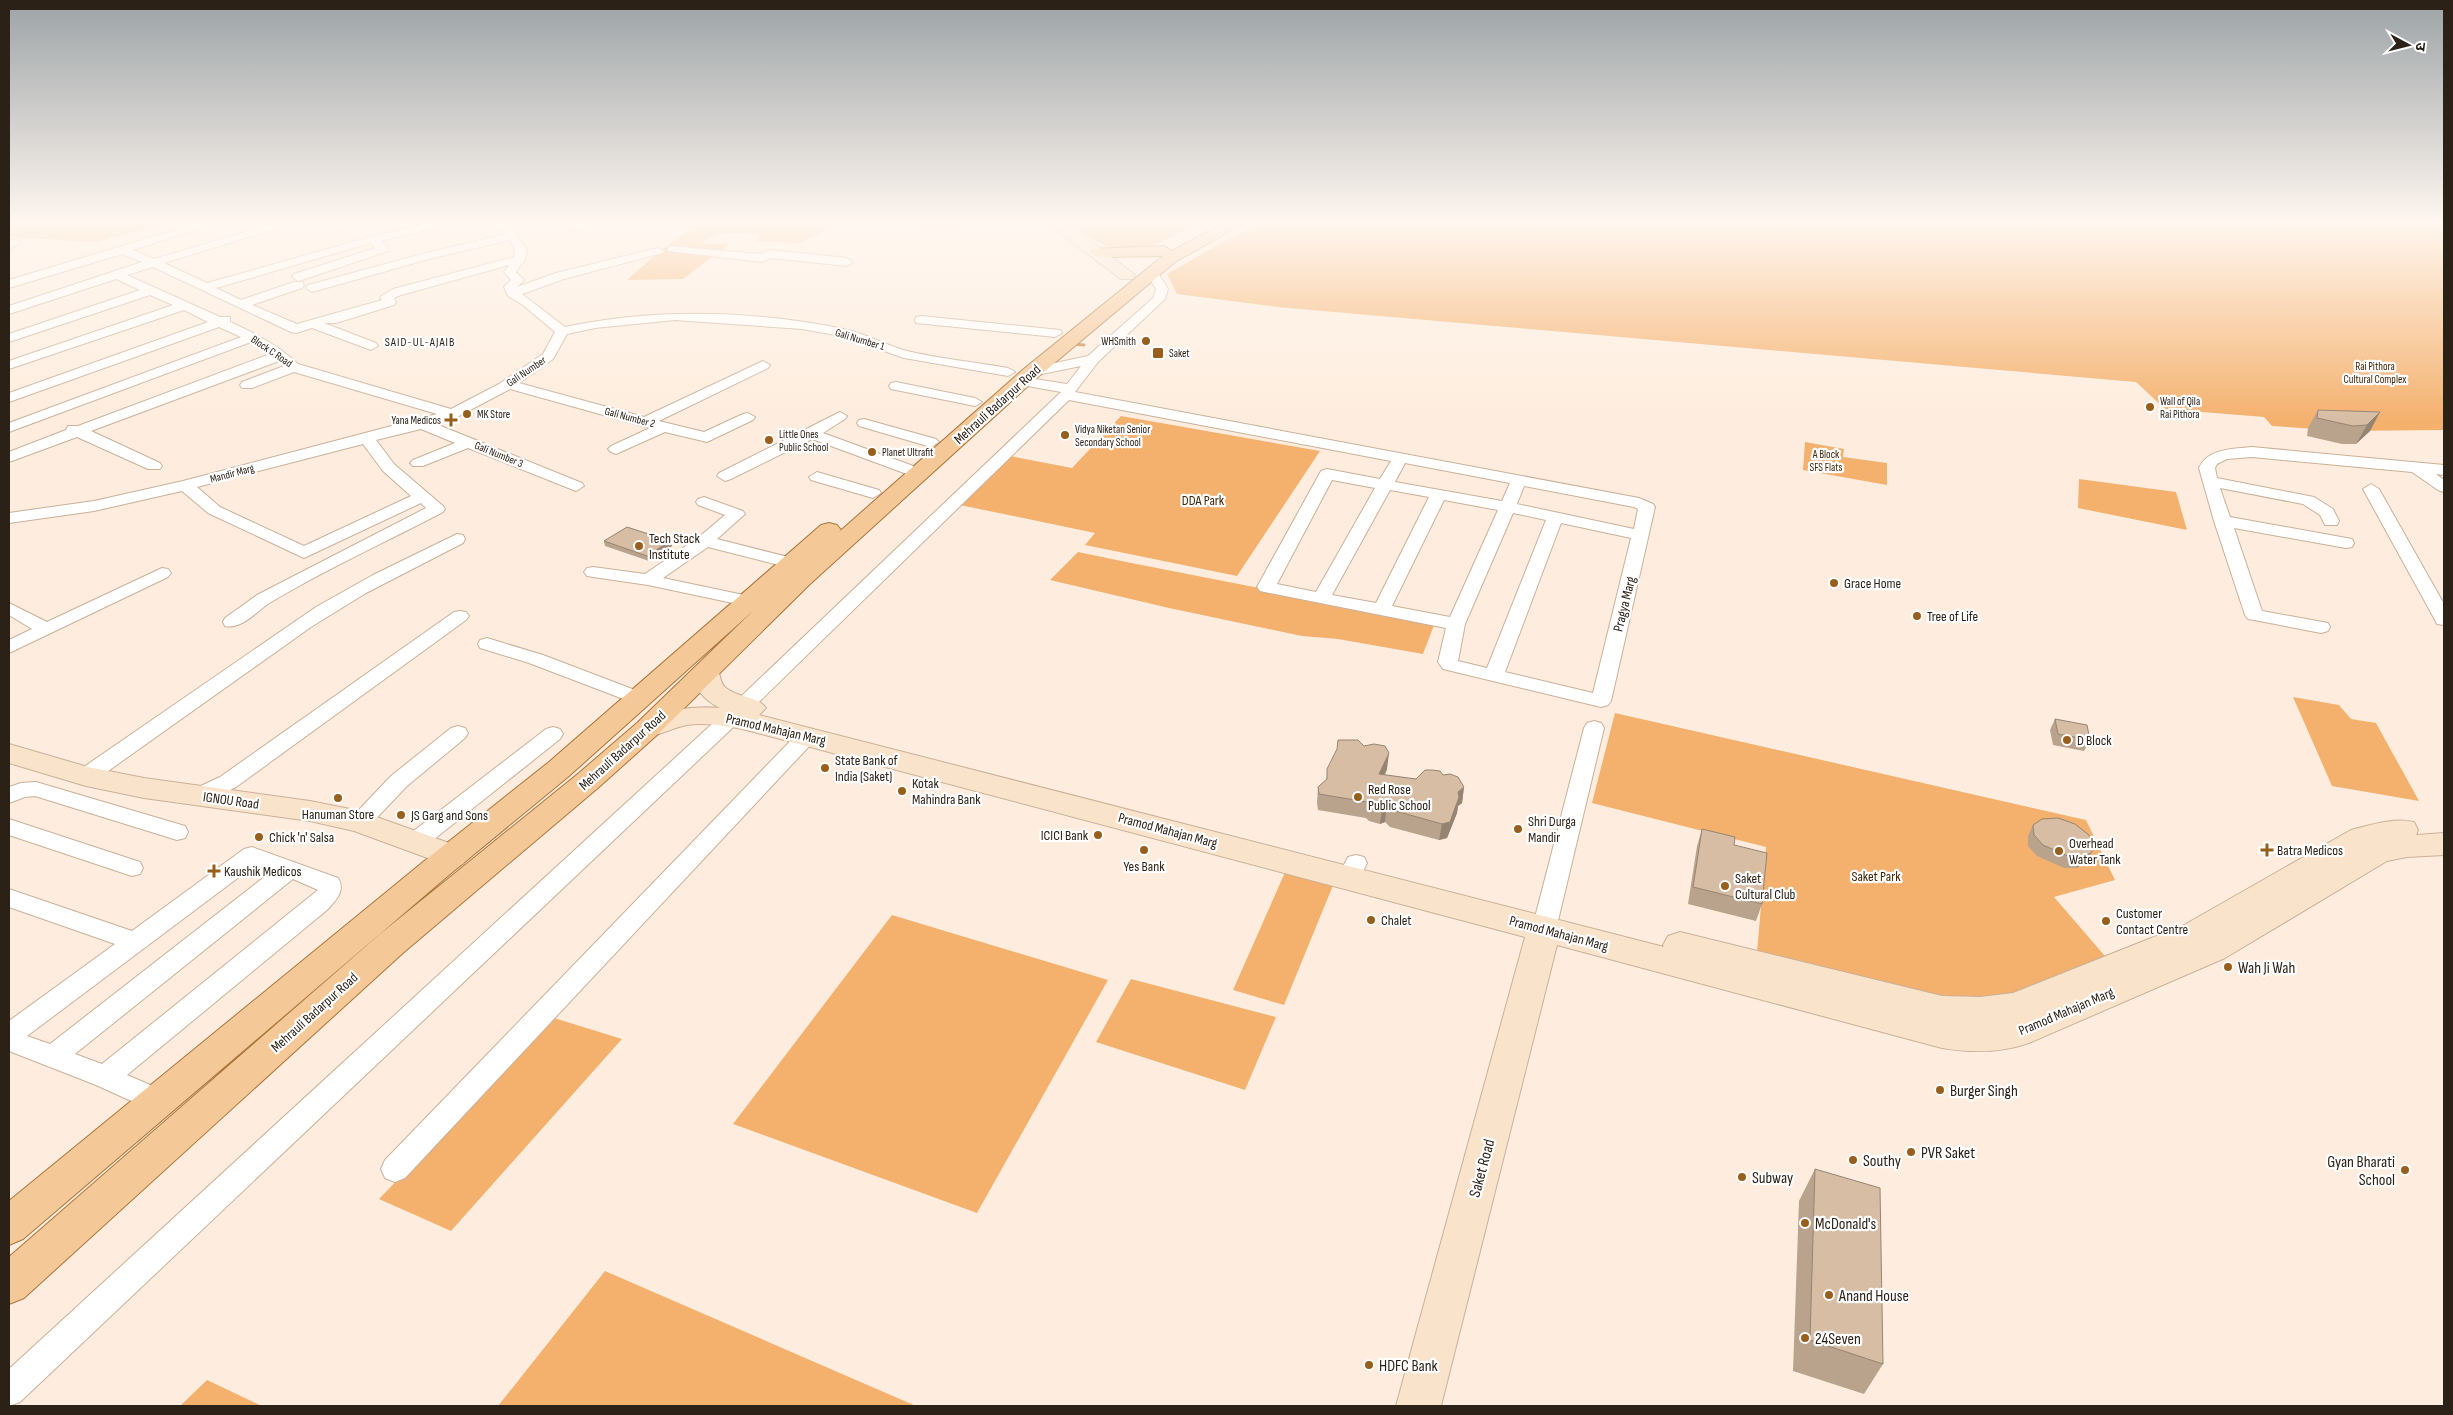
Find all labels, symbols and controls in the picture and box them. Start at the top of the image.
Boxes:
north arrow [2383,20,2433,70]
text: उ [2411,41,2429,52]
street label: Gali Number 1 [834,326,886,353]
street label: Block C Road [248,333,295,370]
district label: SAID-UL-AJAIB [385,335,455,350]
place label: WHSmith [1101,335,1136,348]
marker: WHSmith [1140,335,1152,347]
marker: Saket [1151,346,1165,360]
place label: Saket [1169,347,1190,360]
street label: Gali Number [504,353,549,389]
park label: Rai Pithora Cultural Complex [2344,360,2406,386]
street label: Mehrauli Badarpur Road [950,361,1044,448]
place label: Wall of Qila Rai Pithora [2160,395,2200,421]
marker: Wall of Qila Rai Pithora [2144,401,2156,413]
street label: Gali Number 2 [603,405,657,431]
marker: MK Store [461,408,473,420]
place label: MK Store [477,408,510,421]
place label: Yana Medicos [392,414,441,427]
marker: Yana Medicos [445,414,457,426]
place label: Vidya Niketan Senior Secondary School [1075,423,1150,449]
place label: Little Ones Public School [779,428,828,454]
marker: Vidya Niketan Senior Secondary School [1059,429,1071,441]
marker: Little Ones Public School [763,434,775,446]
street label: Gali Number 3 [472,439,525,470]
marker: Planet Ultrafit [866,446,878,458]
place label: Planet Ultrafit [882,446,934,459]
park label: A Block SFS Flats [1810,448,1843,474]
street label: Mandir Marg [209,461,256,486]
park label: DDA Park [1182,492,1225,509]
place label: Tech Stack Institute [649,530,700,563]
marker: Tech Stack Institute [633,540,645,552]
street label: Pragya Marg [1609,574,1640,633]
place label: Grace Home [1844,575,1901,592]
marker: Grace Home [1828,577,1840,589]
place label: Tree of Life [1927,608,1978,625]
marker: Tree of Life [1911,610,1923,622]
street label: Mehrauli Badarpur Road [575,707,669,794]
street label: Pramod Mahajan Marg [724,710,828,749]
place label: D Block [2077,732,2112,749]
marker: D Block [2061,734,2073,746]
place label: State Bank of India (Saket) [835,752,899,785]
marker: State Bank of India (Saket) [819,762,831,774]
place label: Kotak Mahindra Bank [912,775,981,808]
place label: Red Rose Public School [1368,781,1431,814]
marker: Kotak Mahindra Bank [896,785,908,797]
street label: IGNOU Road [202,788,260,813]
marker: Red Rose Public School [1352,791,1364,803]
marker: Hanuman Store [332,792,344,804]
place label: Hanuman Store [302,806,374,823]
place label: JS Garg and Sons [410,807,488,824]
marker: JS Garg and Sons [395,809,407,821]
street label: Pramod Mahajan Marg [1116,809,1220,852]
place label: Shri Durga Mandir [1528,813,1576,846]
marker: Shri Durga Mandir [1512,823,1524,835]
place label: ICICI Bank [1041,827,1089,844]
place label: Chick 'n' Salsa [269,829,334,846]
marker: ICICI Bank [1092,829,1104,841]
marker: Chick 'n' Salsa [253,831,265,843]
place label: Overhead Water Tank [2069,835,2121,868]
place label: Batra Medicos [2277,842,2343,859]
marker: Yes Bank [1138,844,1150,856]
marker: Batra Medicos [2261,844,2273,856]
marker: Overhead Water Tank [2053,845,2065,857]
place label: Yes Bank [1123,858,1165,875]
place label: Kaushik Medicos [224,863,301,880]
marker: Kaushik Medicos [208,865,220,877]
park label: Saket Park [1851,868,1901,885]
place label: Saket Cultural Club [1735,870,1796,903]
marker: Saket Cultural Club [1719,880,1731,892]
place label: Customer Contact Centre [2116,905,2188,938]
place label: Chalet [1381,912,1412,929]
street label: Pramod Mahajan Marg [1507,912,1611,955]
marker: Chalet [1365,914,1377,926]
marker: Customer Contact Centre [2100,915,2112,927]
place label: Wah Ji Wah [2238,959,2295,978]
marker: Wah Ji Wah [2222,961,2234,973]
street label: Mehrauli Badarpur Road [267,969,361,1056]
street label: Pramod Mahajan Marg [2016,984,2117,1039]
place label: Burger Singh [1950,1082,2018,1101]
marker: Burger Singh [1934,1084,1946,1096]
street label: Saket Road [1466,1137,1499,1200]
place label: PVR Saket [1921,1144,1975,1163]
marker: PVR Saket [1905,1146,1917,1158]
place label: Southy [1863,1152,1901,1171]
place label: Gyan Bharati School [2327,1153,2395,1190]
marker: Southy [1847,1154,1859,1166]
marker: Gyan Bharati School [2399,1164,2411,1176]
place label: Subway [1752,1169,1793,1188]
marker: Subway [1736,1171,1748,1183]
place label: McDonald's [1815,1215,1877,1234]
marker: McDonald's [1799,1217,1811,1229]
place label: Anand House [1838,1287,1909,1306]
marker: Anand House [1823,1289,1835,1301]
place label: 24Seven [1815,1330,1861,1349]
marker: 24Seven [1799,1332,1811,1344]
place label: HDFC Bank [1379,1357,1438,1376]
marker: HDFC Bank [1363,1359,1375,1371]

